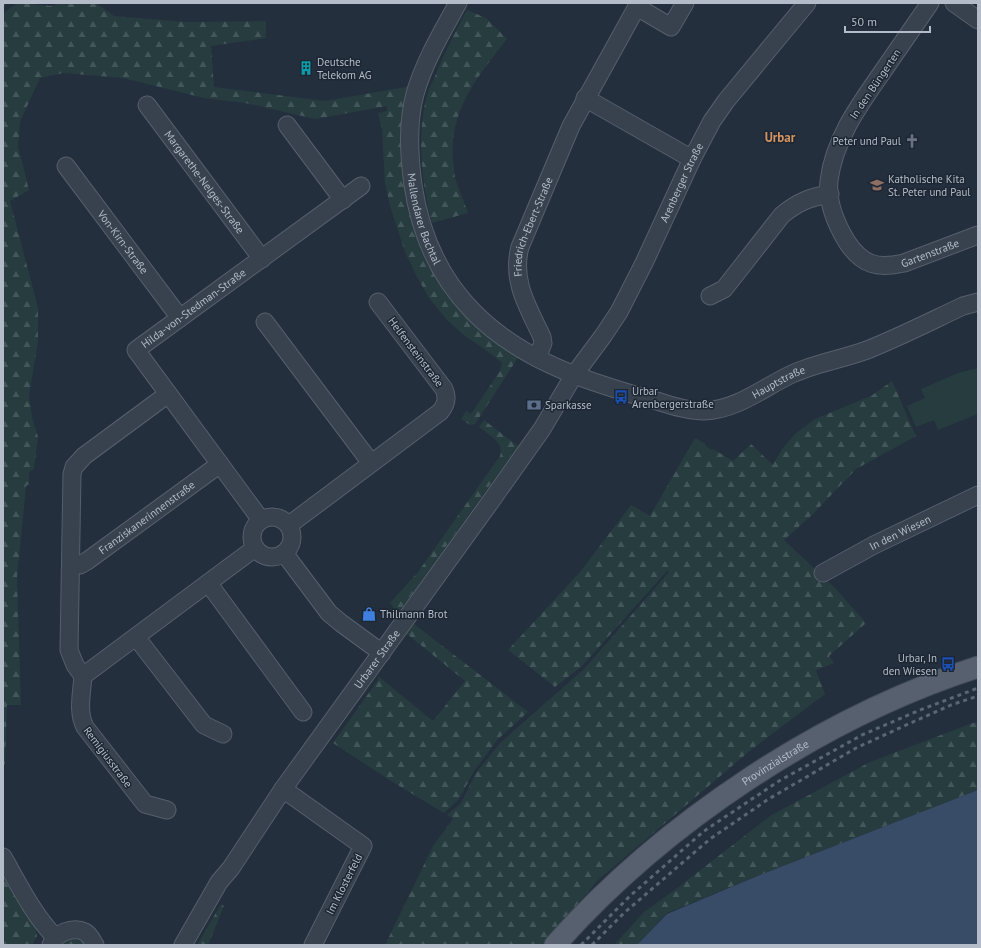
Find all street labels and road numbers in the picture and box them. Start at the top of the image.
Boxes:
street label: In den Büngerten [846,46,904,122]
street label: Margarethe-Nelges-Straße [161,128,248,237]
street label: Arenberger Straße [657,140,706,225]
street label: Mallendarer Bachtal [405,172,445,268]
street label: Friedrich-Ebert-Straße [510,174,556,277]
street label: Von-Kirn-Straße [94,207,152,277]
street label: Gartenstraße [899,236,961,271]
street label: Hilda-von-Stedman-Straße [138,265,249,351]
street label: Helfensteinstraße [385,314,447,390]
street label: Hauptstraße [749,362,807,402]
street label: Franziskanerinnenstraße [96,477,198,557]
street label: In den Wiesen [867,512,933,553]
street label: Urbarer Straße [351,626,403,691]
street label: Remigiusstraße [81,724,136,791]
street label: Provinzialstraße [739,737,811,788]
street label: Im Klosterfeld [323,851,365,917]

